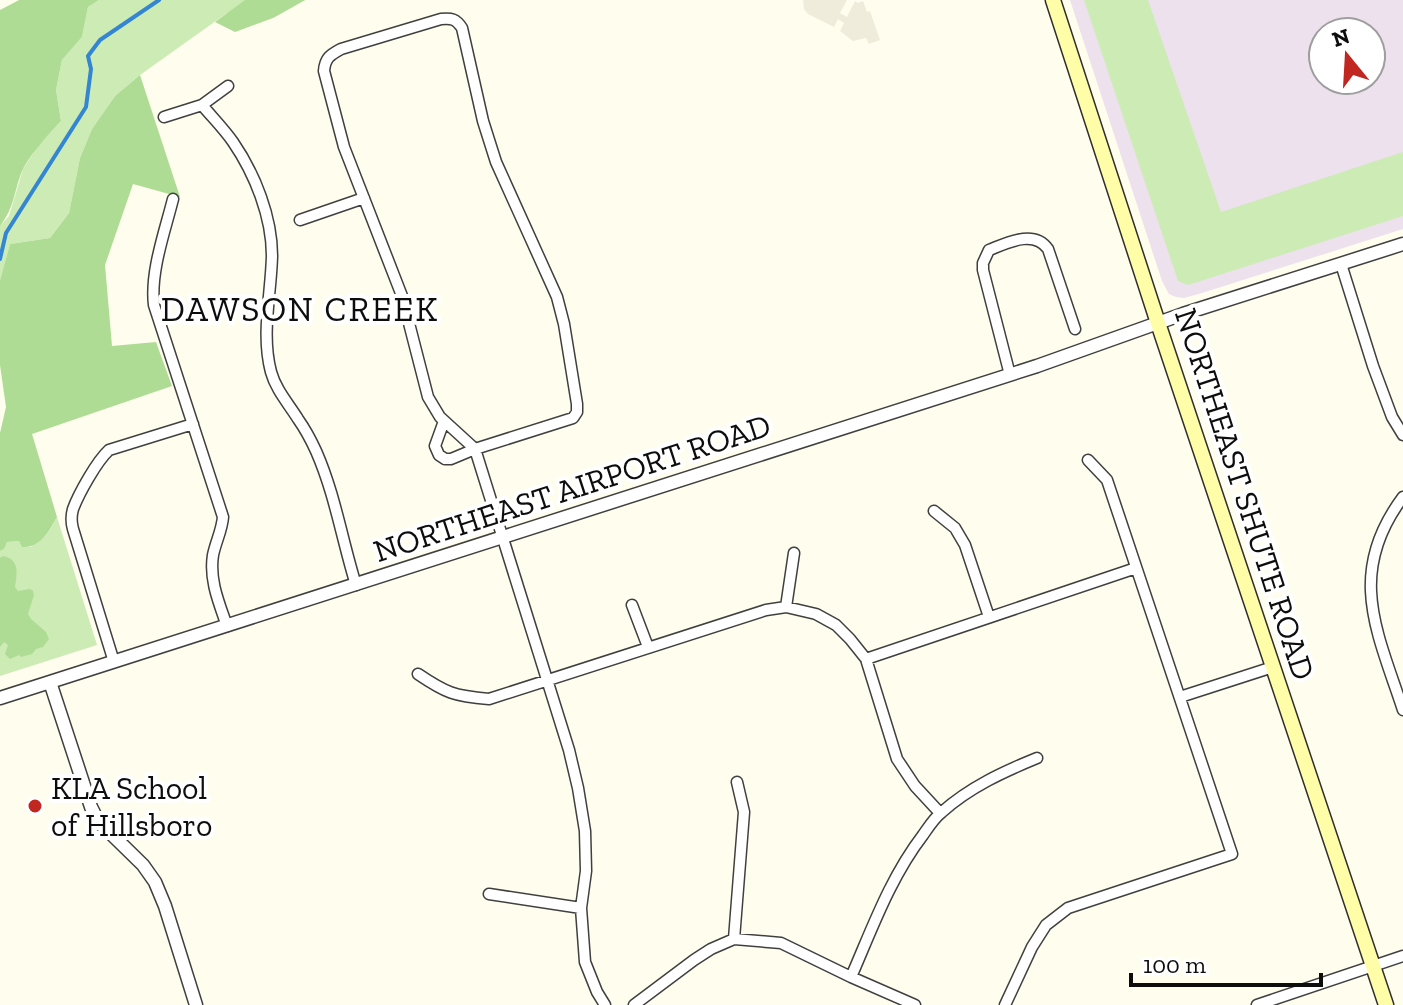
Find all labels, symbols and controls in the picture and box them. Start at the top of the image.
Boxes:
north arrow [1307,16,1387,96]
text: N [1329,22,1353,53]
district label: DAWSON CREEK [161,289,439,330]
street label: NORTHEAST SHUTE ROAD [1167,304,1323,684]
street label: NORTHEAST AIRPORT ROAD [369,406,775,570]
place label: KLA School of Hillsboro [51,769,212,844]
marker: KLA School of Hillsboro [26,797,44,815]
scale bar [1131,937,1321,987]
text: 100 m [1143,950,1206,979]

